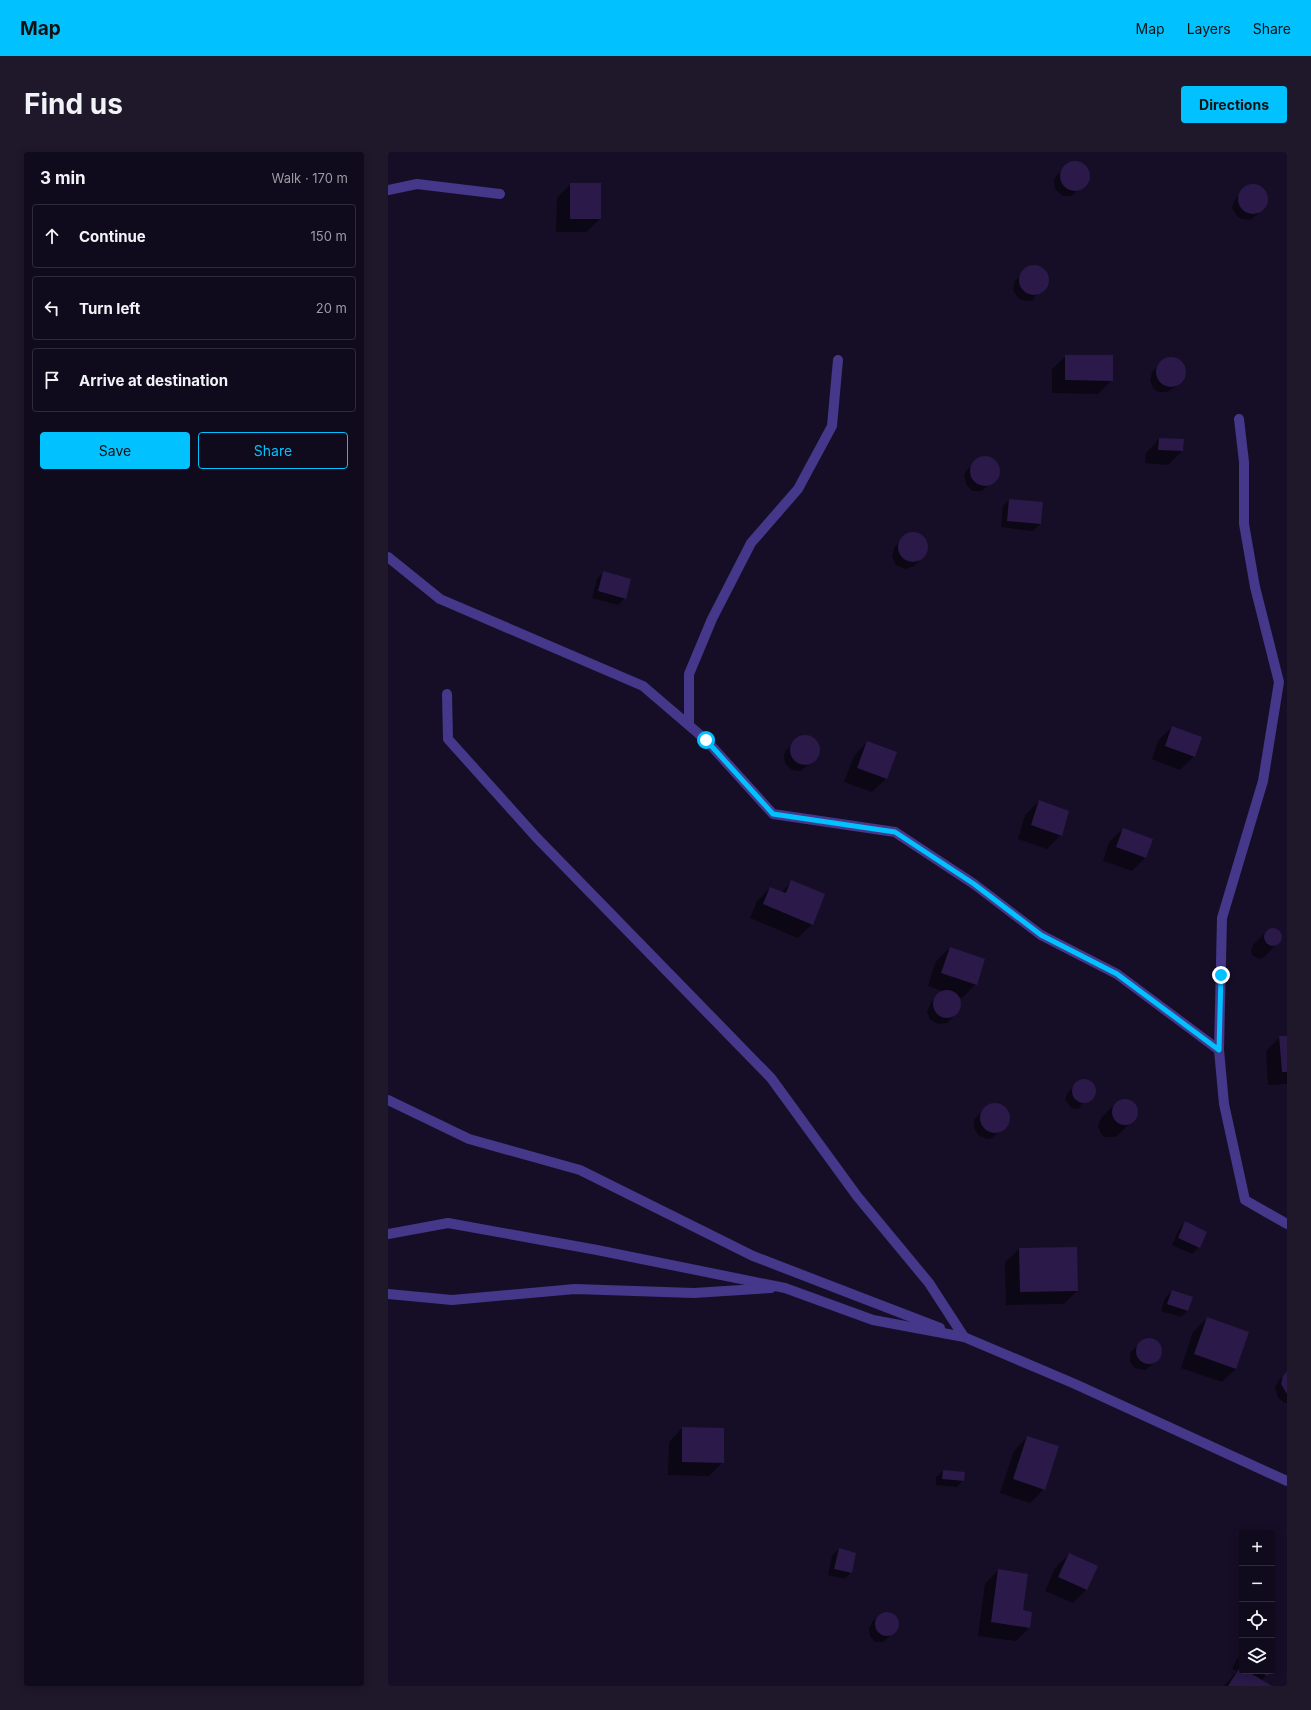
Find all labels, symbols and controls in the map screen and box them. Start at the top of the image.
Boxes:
text: Map [20,17,61,40]
text: Map [1136,20,1165,37]
text: Layers [1187,20,1231,37]
text: Share [1253,20,1291,37]
button: Directions [1181,86,1287,123]
text: Find us [24,87,123,121]
text: 3 min [40,168,86,188]
text: Walk · 170 m [272,170,348,186]
icon: ahead [41,225,63,247]
text: Continue [79,227,146,246]
text: 150 m [311,228,347,244]
icon: left [41,297,63,319]
text: Turn left [79,299,140,318]
text: 20 m [316,300,347,316]
icon: arrive [41,369,63,391]
text: Arrive at destination [79,371,228,390]
button: Save [40,432,190,469]
button: Share [198,432,348,469]
route start [697,731,715,749]
route end [1212,966,1230,984]
map controls [1239,1530,1275,1674]
button: + [1239,1530,1275,1566]
button: − [1239,1566,1275,1602]
button: locate [1239,1602,1275,1638]
button: layers [1239,1638,1275,1674]

